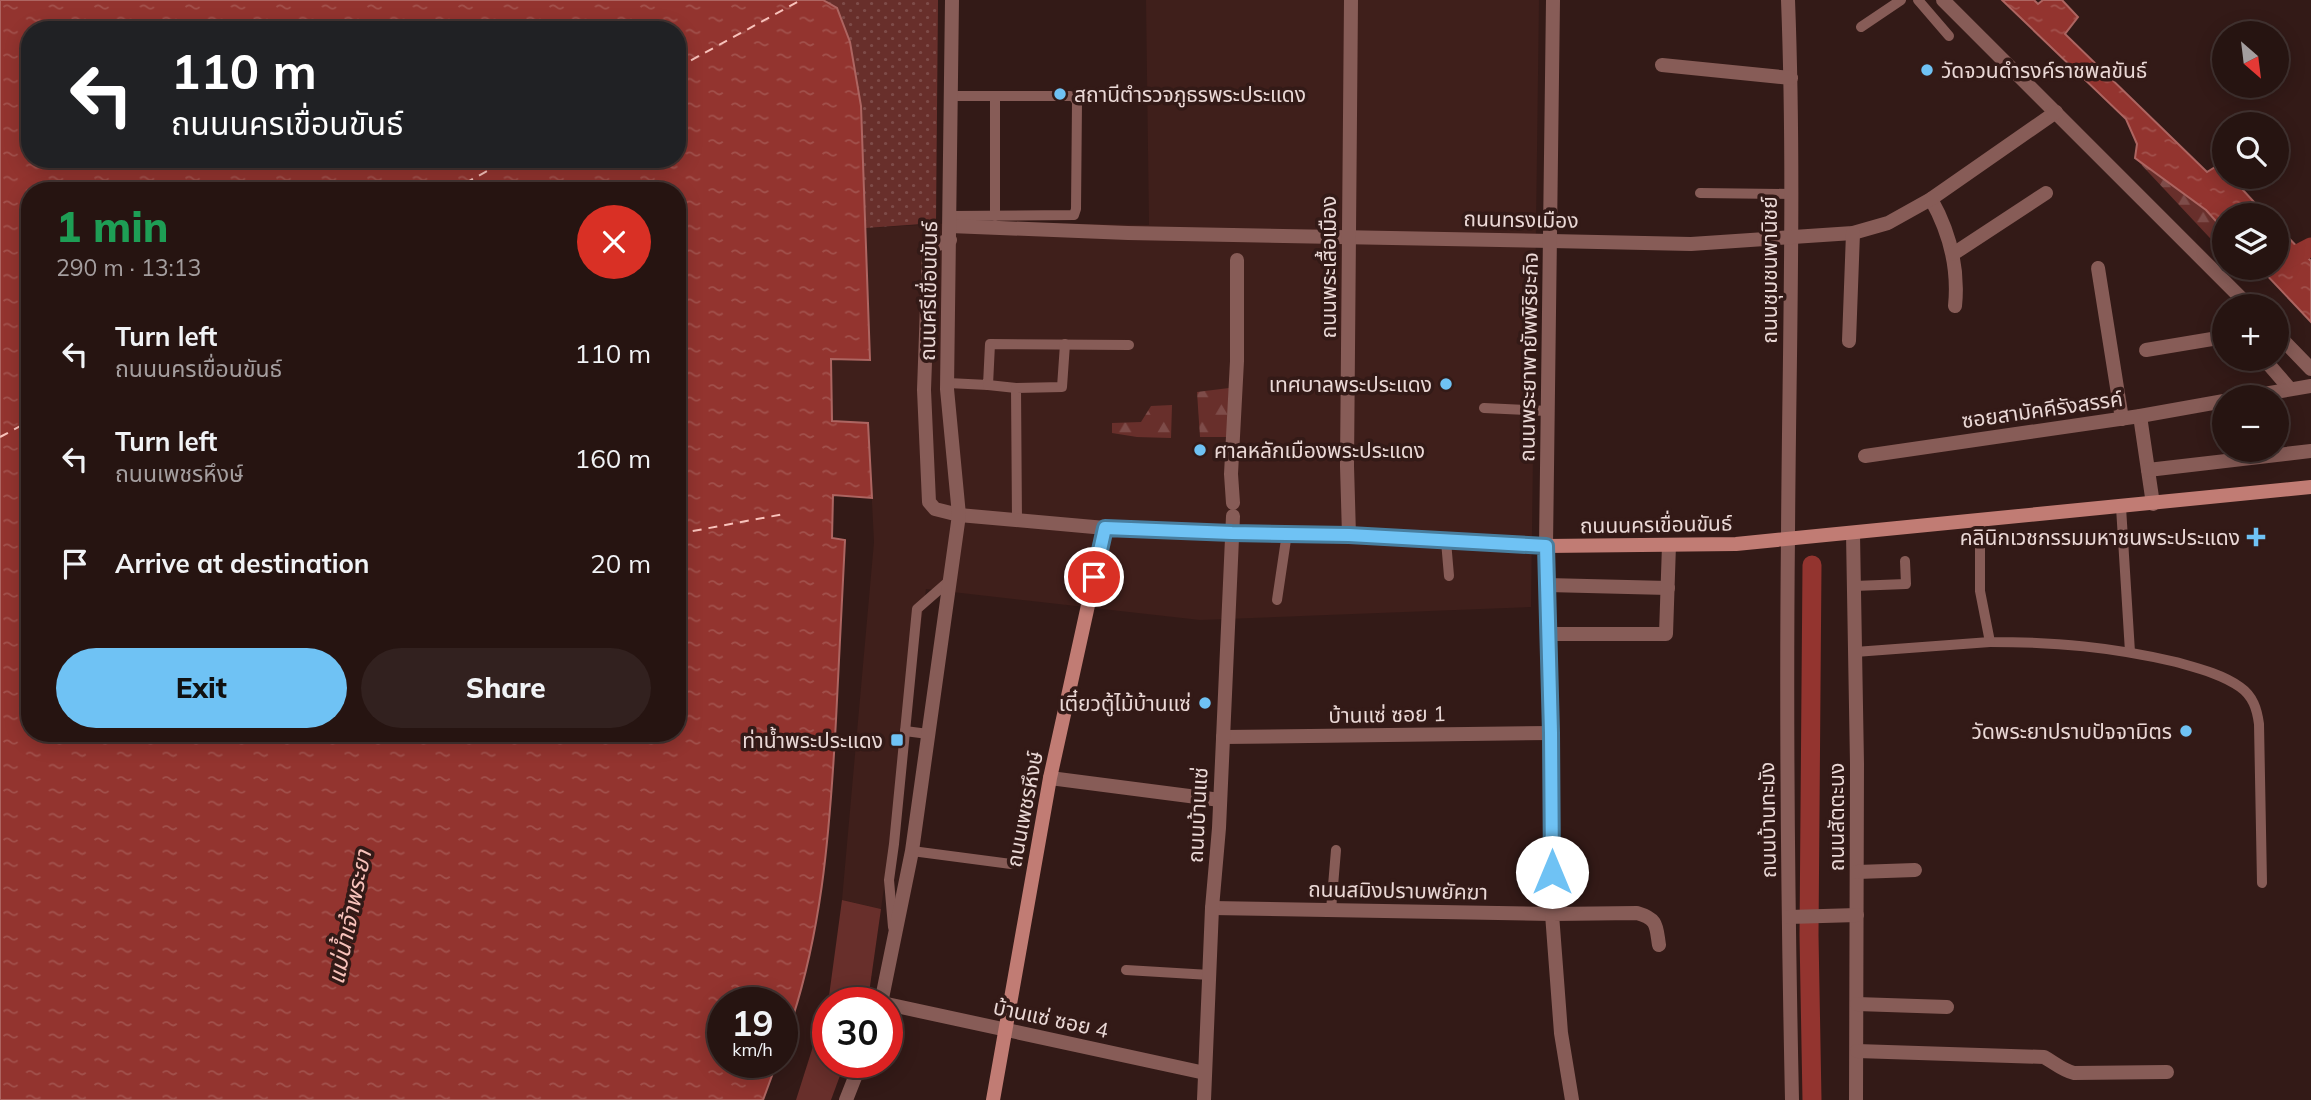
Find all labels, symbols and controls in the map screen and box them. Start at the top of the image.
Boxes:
north arrow [2212,21,2289,98]
map controls [2212,21,2289,462]
text: 110 m [171,40,317,101]
icon: left [56,49,147,140]
place label: วัดจวนดำรงค์ราชพลขันธ์ [1941,57,2148,83]
marker: วัดจวนดำรงค์ราชพลขันธ์ [1919,62,1935,78]
place label: สถานีตำรวจภูธรพระประแดง [1074,81,1306,108]
marker: สถานีตำรวจภูธรพระประแดง [1052,86,1068,102]
text: ถนนนครเขื่อนขันธ์ [171,103,403,143]
button: search [2212,112,2289,189]
street label: ถนนพระเสื้อเมือง [1314,196,1341,338]
street label: ถนนชุมชนพานิชย์ [1756,196,1783,344]
text: 1 min [56,200,169,253]
button: layers [2212,203,2289,280]
button: close [577,205,651,279]
street label: ถนนทรงเมือง [1463,205,1579,233]
street label: ถนนศรีเขื่อนขันธ์ [913,220,942,361]
street label: ถนนพระยาพายัพพิริยะกิจ [1513,252,1543,462]
text: 290 m · 13:13 [56,253,201,282]
button: + [2212,294,2289,371]
text: Turn left [115,320,217,353]
icon: left [56,335,94,373]
text: 110 m [575,337,651,370]
text: ถนนนครเขื่อนขันธ์ [115,354,282,383]
place label: เทศบาลพระประแดง [1269,371,1432,397]
marker: เทศบาลพระประแดง [1438,376,1454,392]
street label: ซอยสามัคคีรังสรรค์ [1960,385,2124,433]
button: − [2212,385,2289,462]
text: Turn left [115,425,217,458]
place label: ศาลหลักเมืองพระประแดง [1214,437,1425,463]
icon: left [56,440,94,478]
text: 160 m [575,442,651,475]
marker: ศาลหลักเมืองพระประแดง [1192,442,1208,458]
text: ถนนเพชรหึงษ์ [115,459,244,488]
street label: ถนนนครเขื่อนขันธ์ [1579,509,1733,538]
place label: คลินิกเวชกรรมมหาชนพระประแดง [1960,524,2240,550]
marker: คลินิกเวชกรรมมหาชนพระประแดง [2246,527,2266,547]
icon: arrive [56,545,94,583]
text: Arrive at destination [115,547,370,580]
text: 20 m [590,547,651,580]
pin [1064,547,1124,607]
icon: arrive [1075,558,1113,596]
button: Exit [56,648,347,728]
button: Share [361,648,651,728]
place label: เตี๋ยวตู้ไม้บ้านแซ่ [1059,689,1191,717]
marker: เตี๋ยวตู้ไม้บ้านแซ่ [1197,695,1213,711]
street label: บ้านแซ่ ซอย 1 [1328,700,1446,728]
place label: วัดพระยาปราบปัจจามิตร [1972,718,2172,744]
marker: วัดพระยาปราบปัจจามิตร [2178,723,2194,739]
place label: ท่าน้ำพระประแดง [742,726,883,753]
marker: ท่าน้ำพระประแดง [889,732,905,748]
street label: ถนนเพชรหึงษ์ [1000,749,1048,869]
street label: ถนนบ้านทะมัง [1753,762,1781,878]
street label: ถนนสัตตะนง [1823,763,1849,871]
street label: ถนนบ้านแซ่ [1182,766,1212,864]
position arrow [1515,835,1589,909]
water label: แม่น้ำเจ้าพระยา [320,845,378,987]
street label: ถนนสมิงปราบพยัคฆา [1308,875,1488,905]
speed limit sign: 30 [812,987,903,1078]
street label: บ้านแซ่ ซอย 4 [991,993,1111,1043]
text: 19 [731,1001,774,1045]
text: km/h [732,1038,773,1061]

